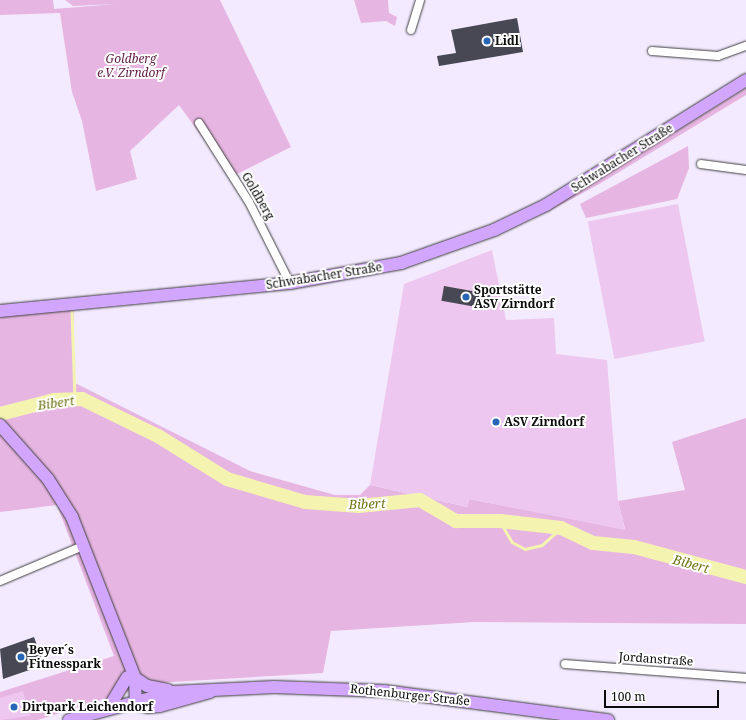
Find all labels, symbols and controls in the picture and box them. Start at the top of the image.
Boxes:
place label: Lidl [495,34,519,48]
marker: Lidl [482,36,492,46]
park label: Goldberg e.V. Zirndorf [97,52,165,80]
street label: Schwabacher Straße [569,121,675,195]
street label: Goldberg [239,170,277,222]
street label: Schwabacher Straße [265,260,383,292]
place label: Sportstätte ASV Zirndorf [474,283,554,311]
marker: Sportstätte ASV Zirndorf [461,292,471,302]
water label: Bibert [37,393,75,413]
place label: ASV Zirndorf [504,415,584,429]
marker: ASV Zirndorf [491,417,501,427]
water label: Bibert [348,496,386,512]
water label: Bibert [671,552,711,576]
place label: Beyer´s Fitnesspark [29,643,101,671]
street label: Jordanstraße [618,649,694,669]
marker: Beyer´s Fitnesspark [16,652,26,662]
street label: Rothenburger Straße [349,682,471,708]
scale bar [606,682,721,708]
text: 100 m [611,688,646,705]
place label: Dirtpark Leichendorf [22,700,153,714]
marker: Dirtpark Leichendorf [9,702,19,712]

